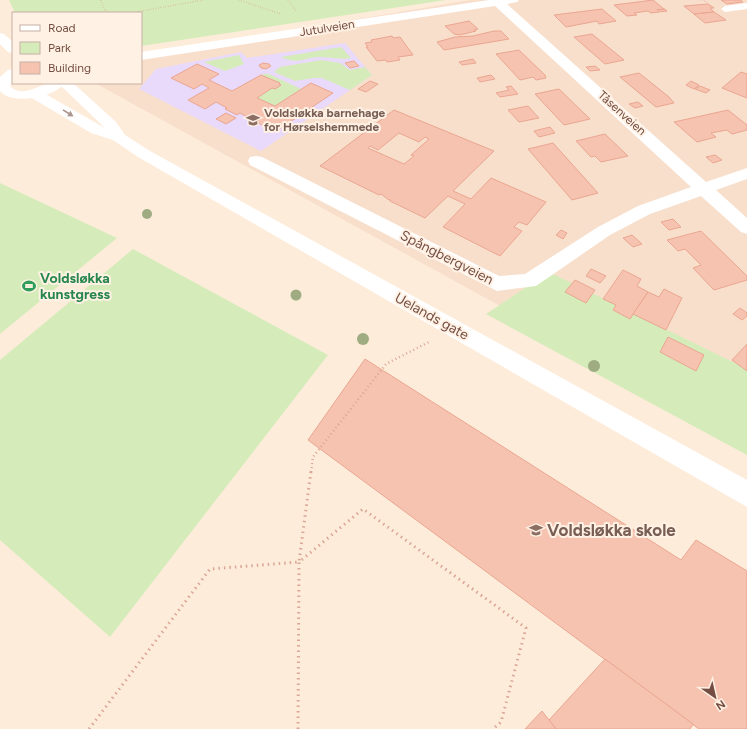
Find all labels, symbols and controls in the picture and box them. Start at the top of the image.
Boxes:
legend [12,12,142,84]
street label: Jutulveien [299,17,356,39]
text: Road [48,21,76,35]
text: Park [48,41,71,55]
text: Building [48,61,91,75]
street label: Tåsenveien [595,88,649,138]
place label: Voldsløkka barnehage for Hørselshemmede [264,106,386,134]
one-way arrow [63,109,74,117]
school or university icon: Voldsløkka barnehage for Hørselshemmede [245,112,261,128]
street label: Spångbergveien [397,227,496,288]
place label: Voldsløkka kunstgress [40,270,110,303]
sports icon: Voldsløkka kunstgress [21,278,37,294]
street label: Uelands gate [392,289,472,344]
place label: Voldsløkka skole [547,520,676,540]
school or university icon: Voldsløkka skole [528,522,544,538]
north arrow [695,677,735,717]
text: N [713,697,727,713]

